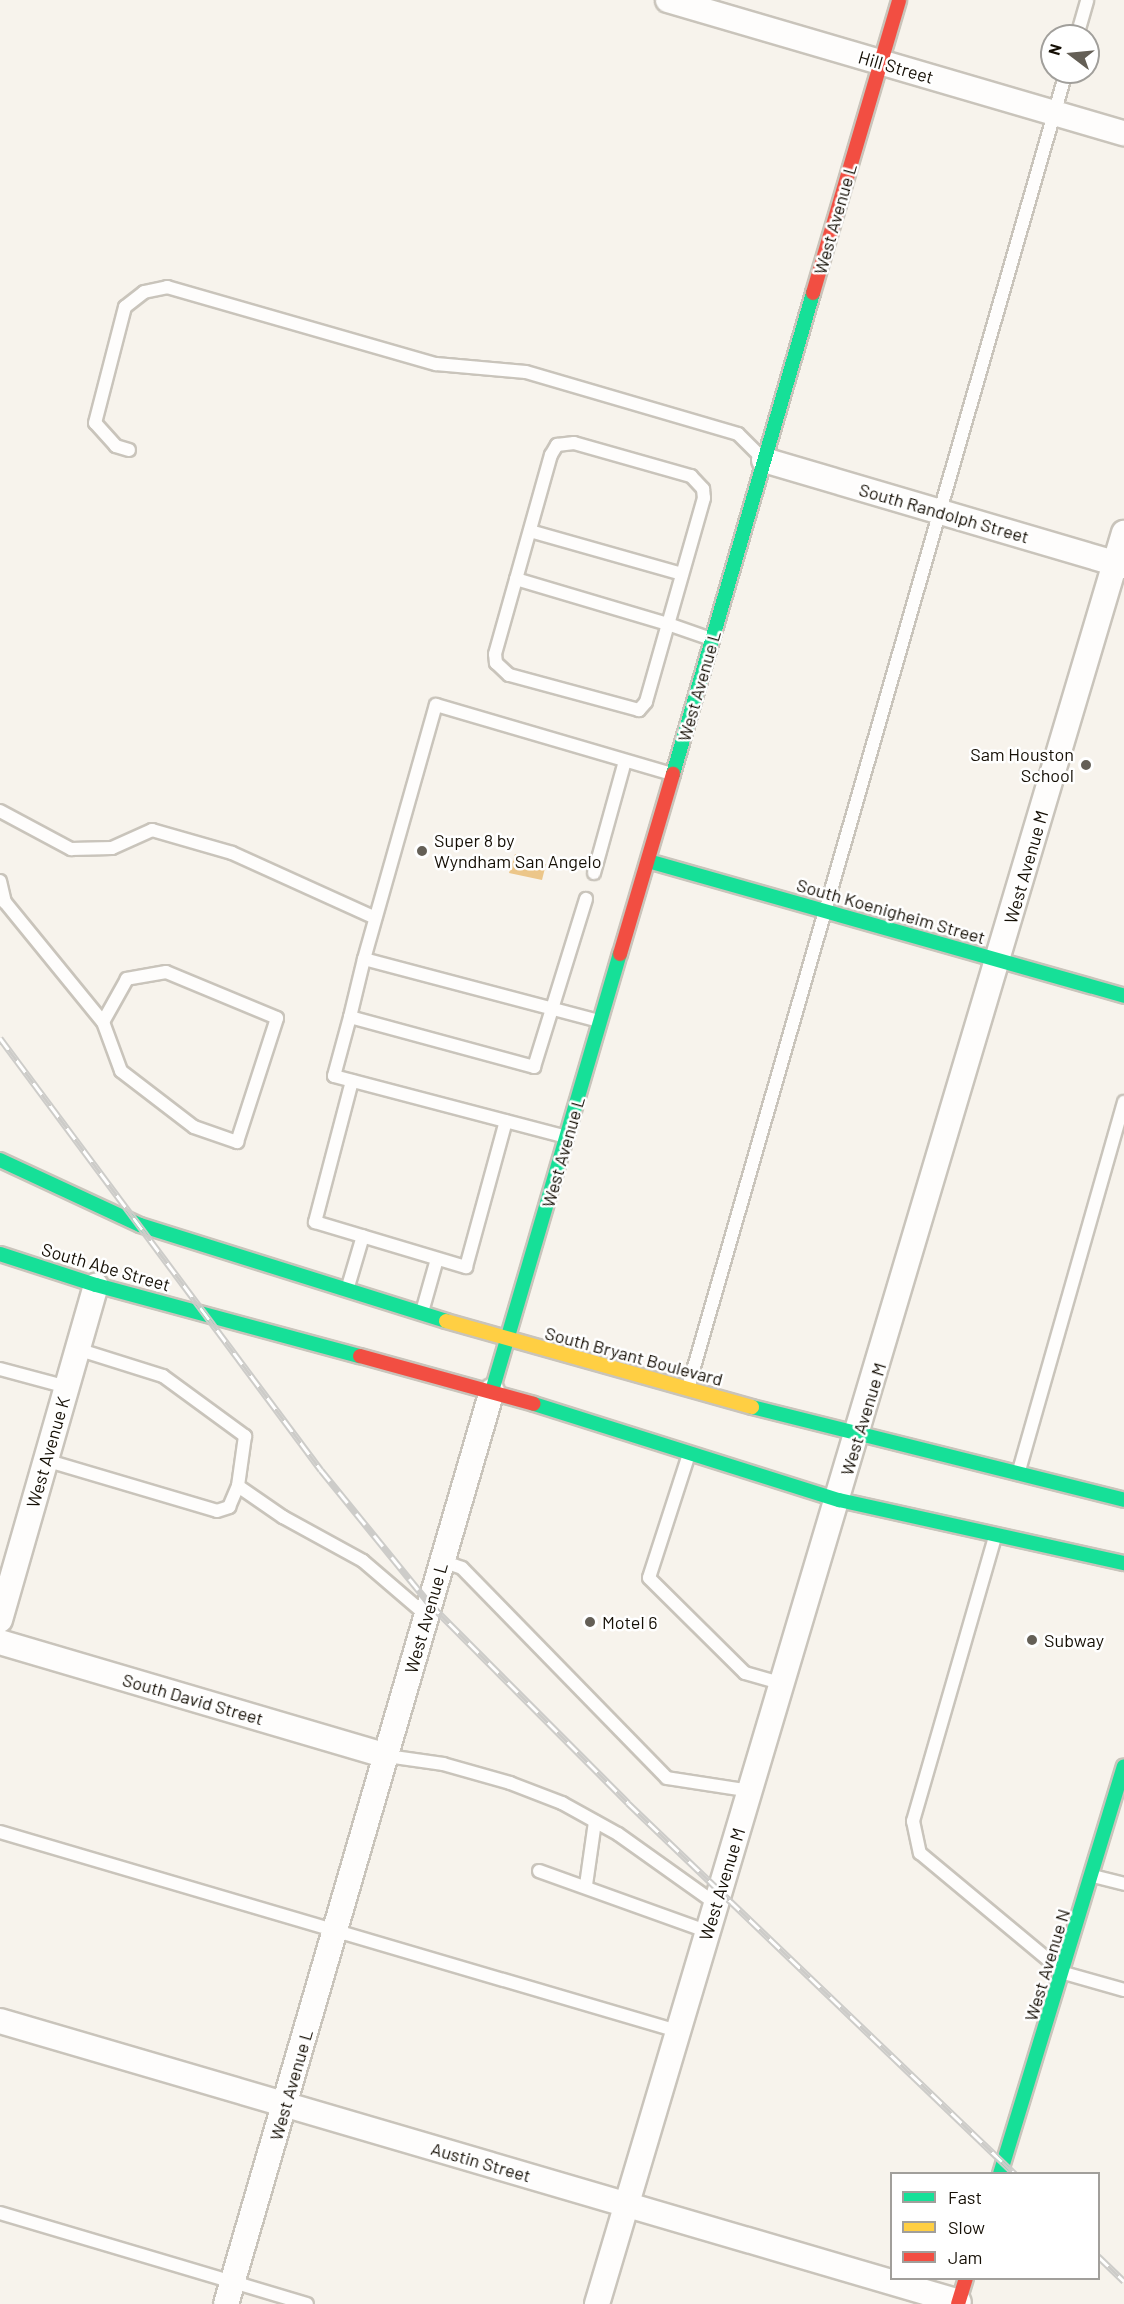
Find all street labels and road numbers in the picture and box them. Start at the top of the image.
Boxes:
street label: Hill Street [856,46,936,88]
street label: West Avenue L [809,161,861,277]
street label: South Randolph Street [857,478,1031,548]
street label: West Avenue L [673,628,725,744]
street label: West Avenue M [1000,808,1052,926]
street label: South Koenigheim Street [794,874,988,948]
street label: West Avenue L [537,1094,589,1210]
street label: South Abe Street [39,1238,173,1296]
street label: South Bryant Boulevard [543,1322,725,1390]
street label: West Avenue M [836,1360,890,1478]
street label: West Avenue K [22,1394,74,1510]
street label: West Avenue L [400,1560,452,1676]
street label: South David Street [120,1669,266,1729]
street label: West Avenue M [695,1825,749,1943]
street label: West Avenue N [1020,1906,1074,2024]
street label: West Avenue L [265,2027,317,2143]
street label: Austin Street [429,2137,533,2187]

